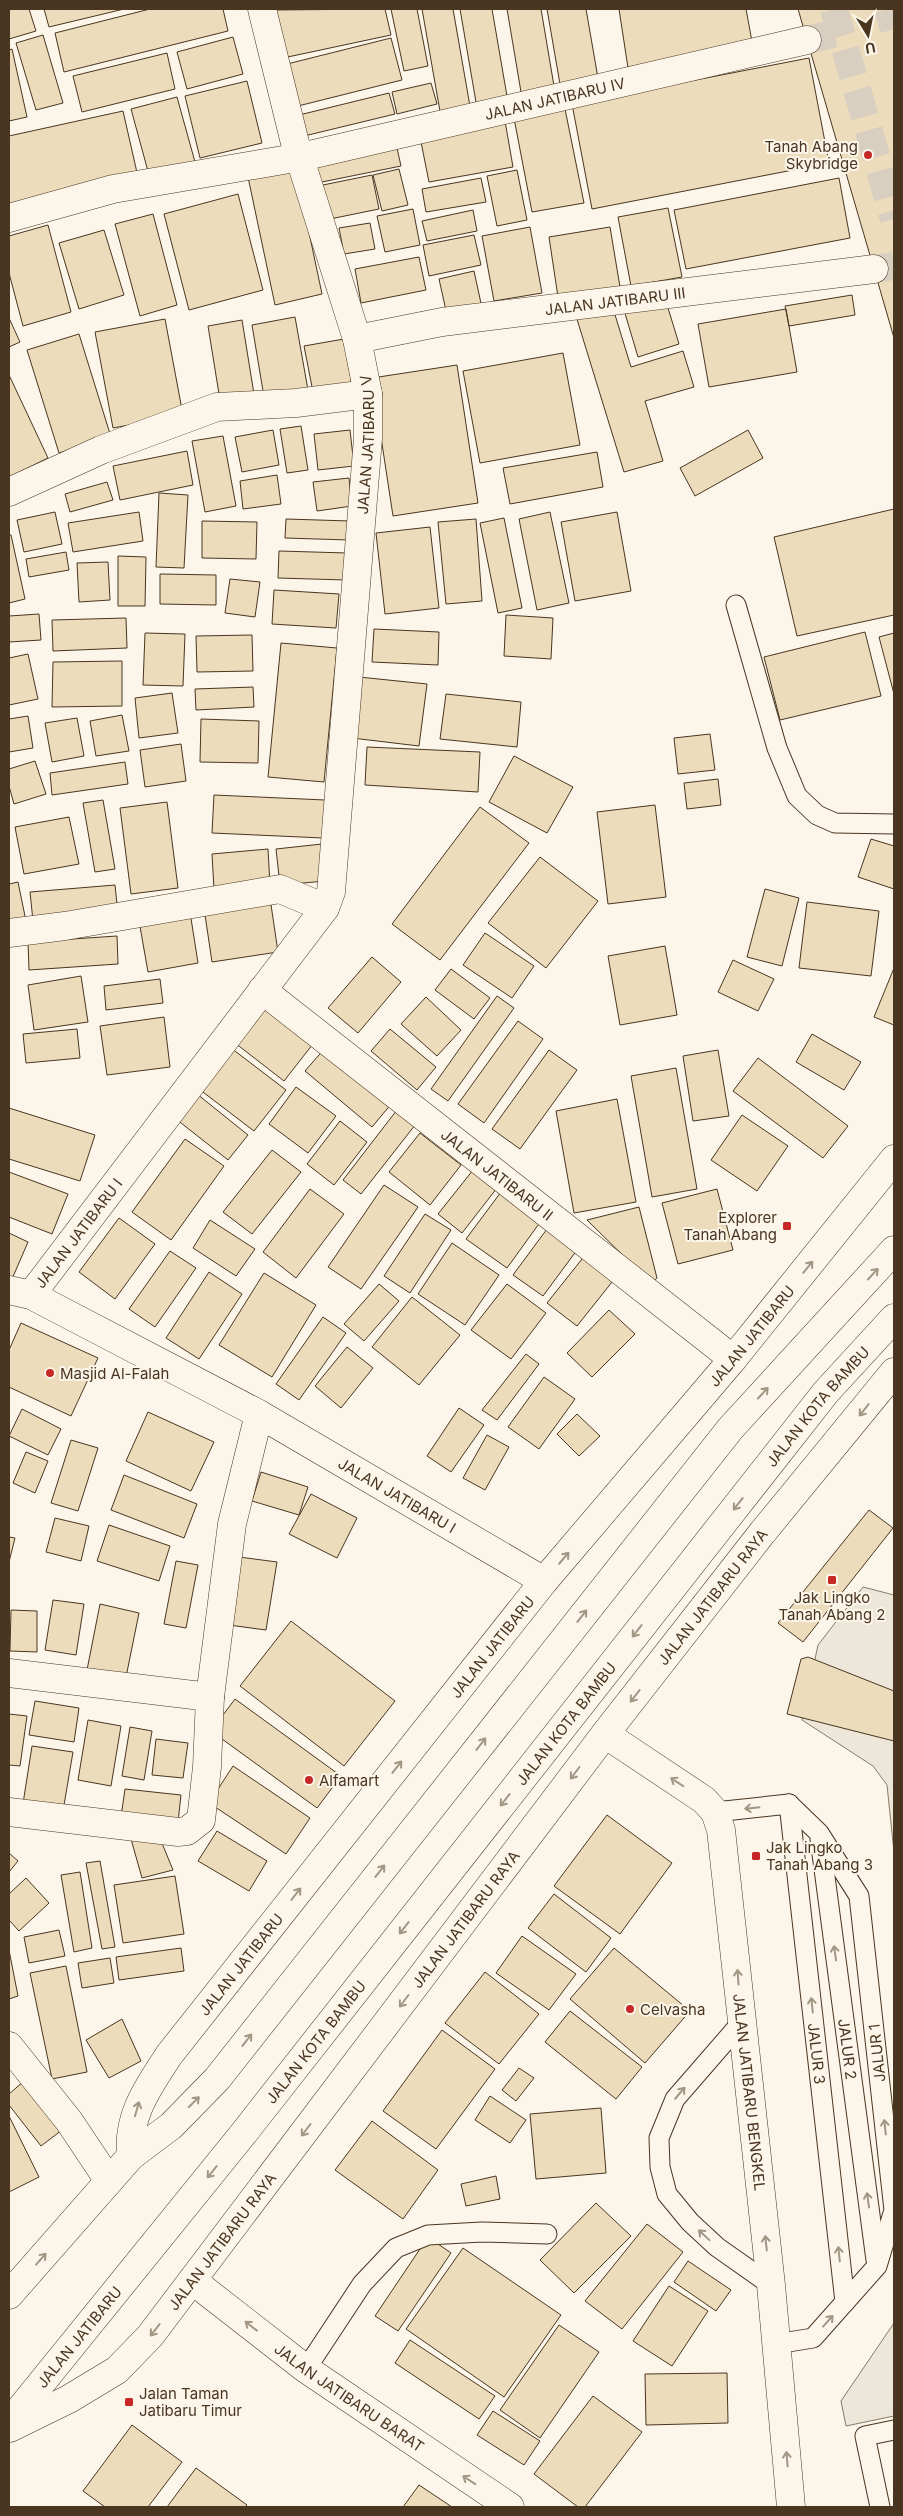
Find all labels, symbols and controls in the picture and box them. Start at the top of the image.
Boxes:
north arrow [843,10,893,60]
text: U [864,39,877,58]
street label: JALAN JATIBARU IV [482,73,627,124]
place label: Tanah Abang Skybridge [764,137,858,173]
marker: Tanah Abang Skybridge [862,149,874,161]
street label: JALAN JATIBARU III [544,283,686,319]
street label: JALAN JATIBARU V [352,373,378,515]
street label: JALAN JATIBARU II [437,1125,557,1224]
street label: JALAN JATIBARU I [30,1174,126,1292]
place label: Explorer Tanah Abang [683,1208,777,1244]
marker: Explorer Tanah Abang [781,1220,793,1232]
one-way arrow [802,1261,813,1274]
one-way arrow [867,1267,879,1280]
street label: JALAN JATIBARU [704,1281,798,1390]
street label: JALAN KOTA BAMBU [762,1342,873,1470]
place label: Masjid Al-Falah [60,1364,169,1383]
marker: Masjid Al-Falah [44,1367,56,1379]
one-way arrow [757,1387,769,1400]
one-way arrow [859,1403,869,1417]
street label: JALAN JATIBARU I [335,1453,460,1537]
one-way arrow [732,1497,743,1510]
street label: JALAN JATIBARU RAYA [653,1525,771,1669]
one-way arrow [558,1551,570,1564]
marker: Jak Lingko Tanah Abang 2 [826,1574,838,1586]
place label: Jak Lingko Tanah Abang 2 [779,1588,885,1624]
street label: JALAN JATIBARU [446,1592,538,1702]
one-way arrow [576,1610,587,1623]
one-way arrow [632,1624,643,1637]
street label: JALAN KOTA BAMBU [511,1658,620,1789]
one-way arrow [629,1689,640,1702]
one-way arrow [476,1737,486,1751]
one-way arrow [392,1760,402,1774]
one-way arrow [570,1766,581,1779]
place label: Alfamart [319,1771,379,1790]
marker: Alfamart [303,1774,315,1786]
one-way arrow [670,1777,684,1787]
one-way arrow [499,1794,510,1807]
one-way arrow [744,1803,760,1813]
place label: Jak Lingko Tanah Abang 3 [766,1838,873,1874]
street label: JALAN JATIBARU RAYA [407,1846,523,1992]
marker: Jak Lingko Tanah Abang 3 [750,1850,762,1862]
one-way arrow [375,1865,386,1878]
one-way arrow [291,1888,302,1901]
street label: JALAN JATIBARU [194,1909,287,2019]
one-way arrow [399,1921,410,1934]
one-way arrow [830,1945,840,1961]
one-way arrow [733,1969,743,1985]
street label: JALAN KOTA BAMBU [261,1977,370,2107]
street label: JALAN JATIBARU BENGKEL [730,1993,770,2192]
one-way arrow [399,1994,409,2008]
one-way arrow [807,1998,817,2014]
place label: Celvasha [640,2000,705,2019]
marker: Celvasha [624,2003,636,2015]
street label: JALUR 2 [834,2018,861,2081]
street label: JALUR 3 [804,2022,830,2085]
street label: JALUR 1 [865,2023,889,2083]
one-way arrow [242,2034,253,2047]
one-way arrow [674,2086,686,2099]
one-way arrow [188,2096,200,2108]
one-way arrow [133,2101,143,2117]
one-way arrow [880,2119,890,2135]
one-way arrow [301,2123,311,2137]
one-way arrow [207,2165,218,2178]
street label: JALAN JATIBARU RAYA [164,2169,280,2314]
one-way arrow [863,2193,873,2209]
one-way arrow [697,2229,710,2241]
one-way arrow [761,2235,771,2251]
one-way arrow [834,2246,844,2262]
one-way arrow [35,2252,47,2265]
street label: JALAN JATIBARU [32,2282,126,2391]
one-way arrow [822,2314,834,2327]
one-way arrow [244,2321,258,2331]
one-way arrow [149,2323,160,2336]
street label: JALAN JATIBARU BARAT [271,2339,428,2456]
place label: Jalan Taman Jatibaru Timur [139,2384,242,2420]
marker: Jalan Taman Jatibaru Timur [123,2396,135,2408]
one-way arrow [782,2451,792,2467]
one-way arrow [463,2475,477,2485]

